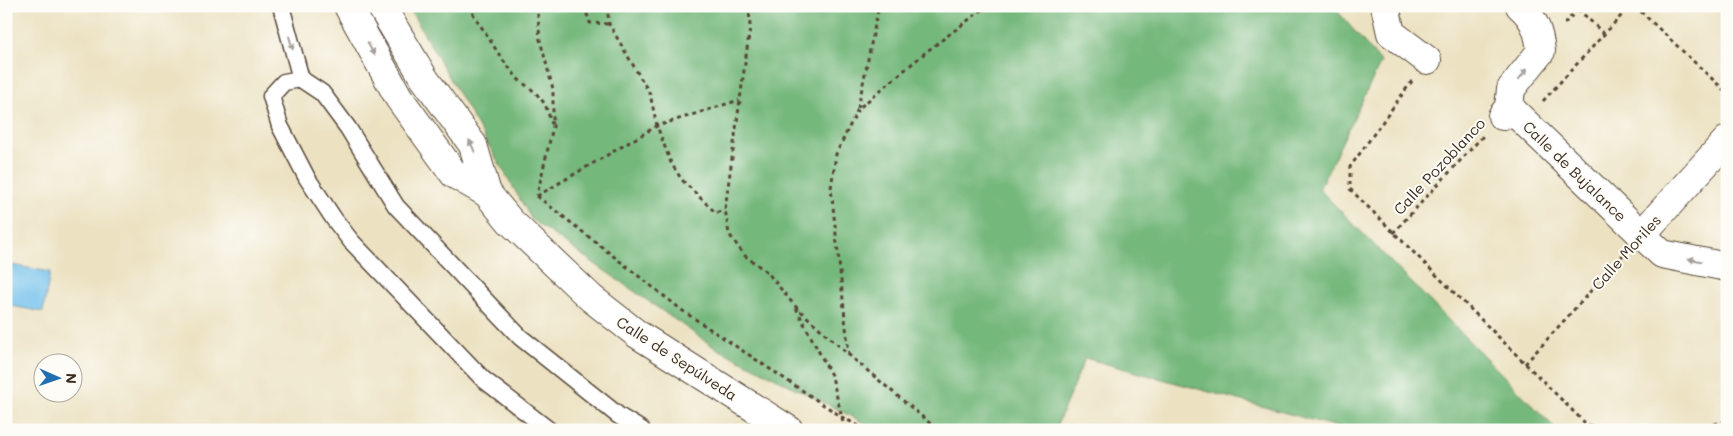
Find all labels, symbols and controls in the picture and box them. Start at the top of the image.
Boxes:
one-way arrow [287,35,295,50]
one-way arrow [367,43,376,56]
one-way arrow [1518,68,1529,81]
street label: Calle Pozoblanco [1389,113,1489,219]
street label: Calle de Bujalance [1519,116,1631,226]
one-way arrow [468,139,476,154]
street label: Calle Moriles [1587,210,1665,294]
one-way arrow [1686,256,1702,264]
street label: Calle de Sepúlveda [613,311,741,405]
north arrow [32,354,82,404]
text: N [62,373,81,384]

